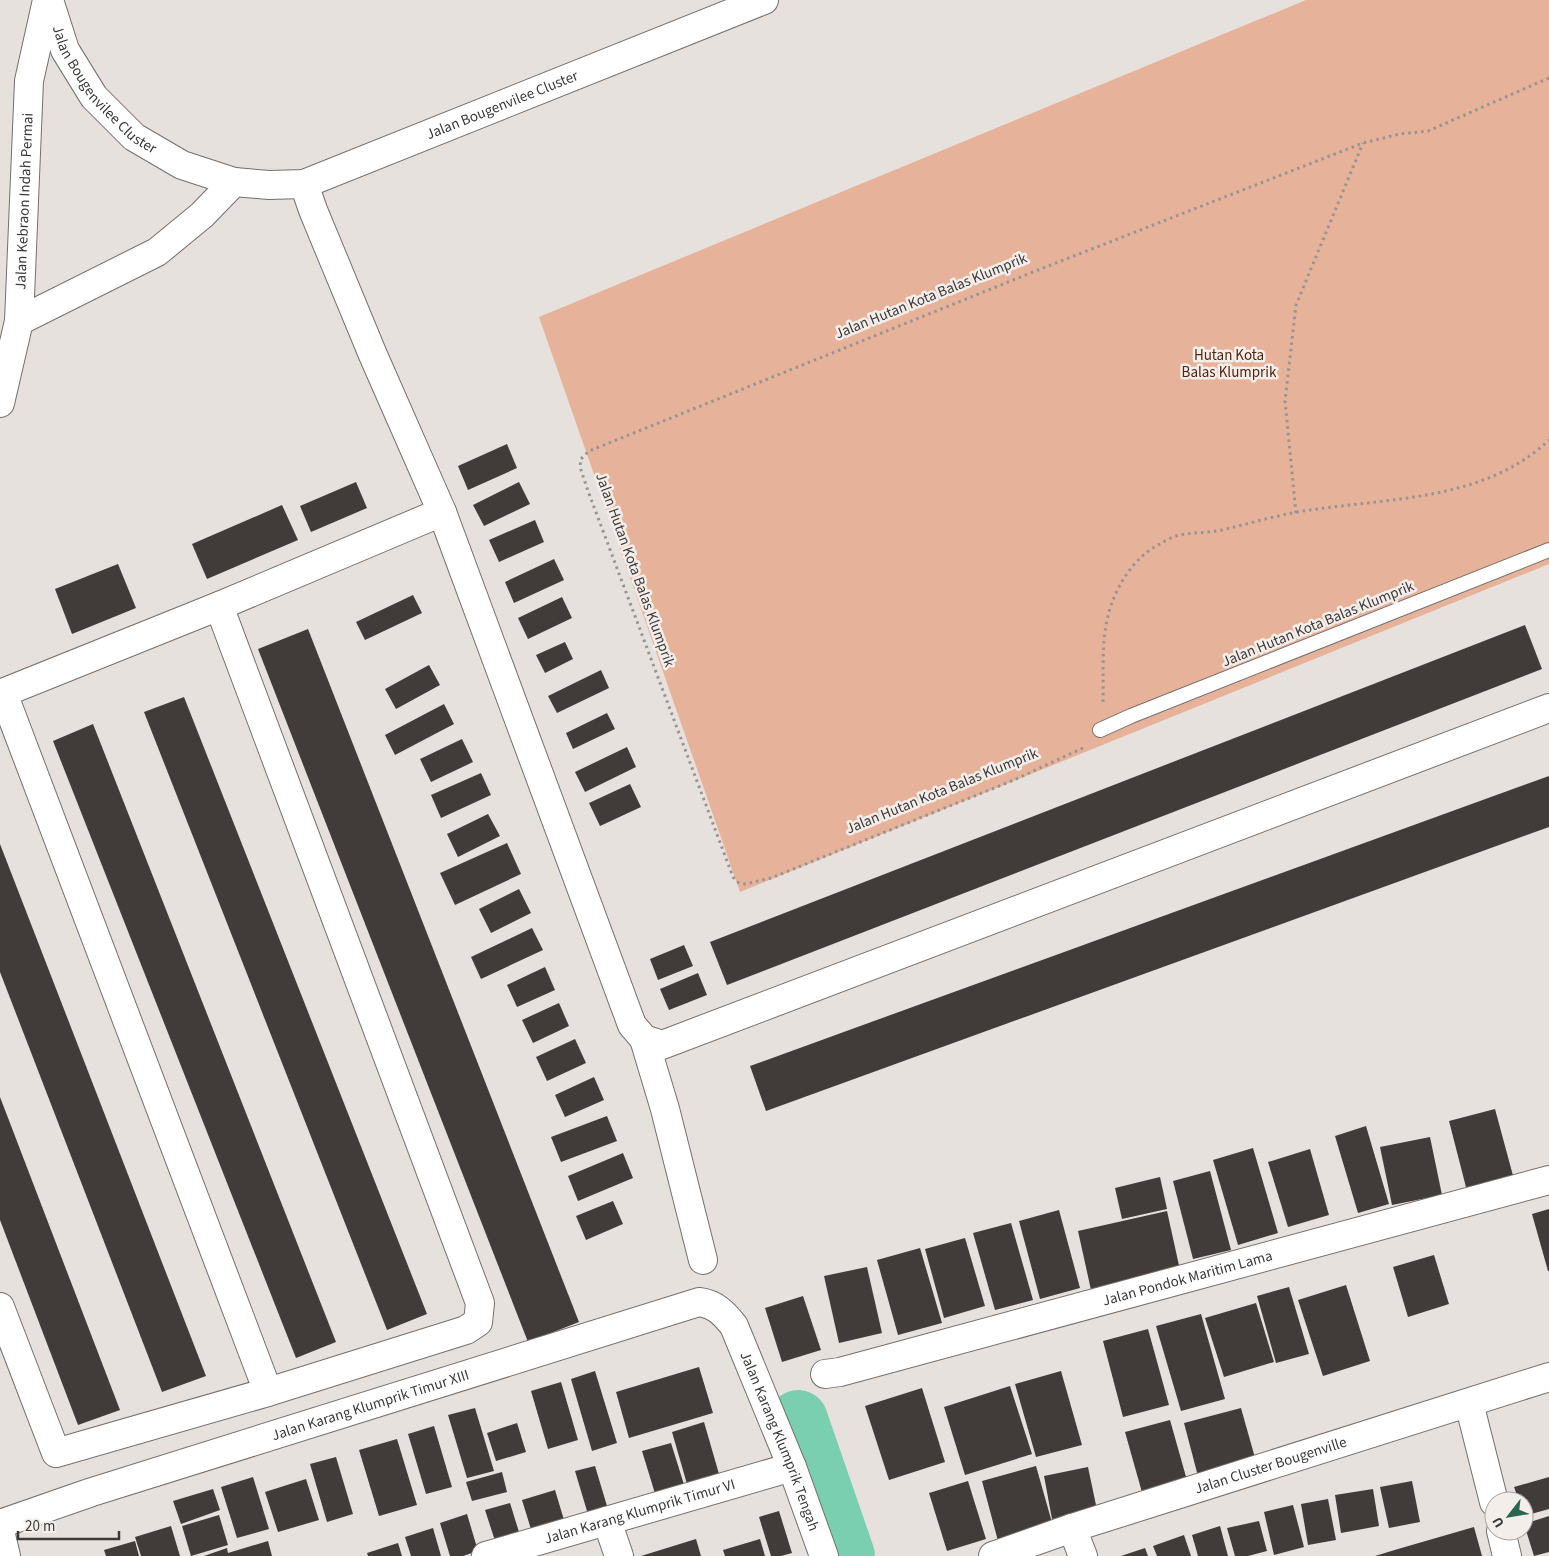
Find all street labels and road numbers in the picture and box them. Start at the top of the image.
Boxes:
street label: Jalan Bougenvilee Cluster [47,22,161,159]
street label: Jalan Bougenvilee Cluster [423,65,582,145]
street label: Jalan Kebraon Indah Permai [10,112,38,290]
street label: Jalan Hutan Kota Balas Klumprik [832,248,1031,344]
street label: Jalan Hutan Kota Balas Klumprik [590,470,680,671]
street label: Jalan Hutan Kota Balas Klumprik [1219,576,1418,672]
street label: Jalan Hutan Kota Balas Klumprik [843,743,1042,839]
street label: Jalan Pondok Maritim Lama [1100,1245,1275,1311]
street label: Jalan Karang Klumprik Tengah [735,1348,825,1534]
street label: Jalan Karang Klumprik Timur XIII [269,1364,472,1446]
street label: Jalan Cluster Bougenville [1192,1431,1349,1499]
street label: Jalan Karang Klumprik Timur VI [542,1474,738,1549]

